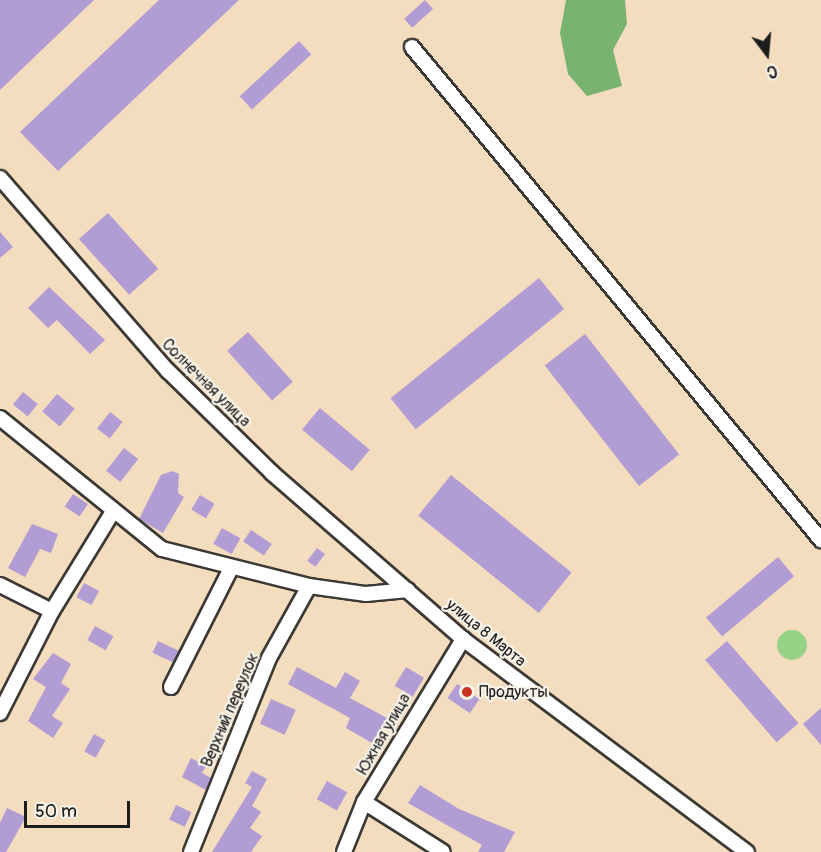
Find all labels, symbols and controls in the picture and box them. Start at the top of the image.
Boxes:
north arrow [737,24,797,84]
text: С [764,60,779,82]
street label: Солнечная улица [158,335,254,431]
street label: улица 8 Марта [442,595,530,671]
street label: Верхний переулок [197,650,263,770]
place label: Продукты [479,682,548,702]
marker: Продукты [460,685,474,699]
street label: Южная улица [353,690,415,778]
scale bar [27,789,134,827]
text: 50 m [35,800,77,823]

